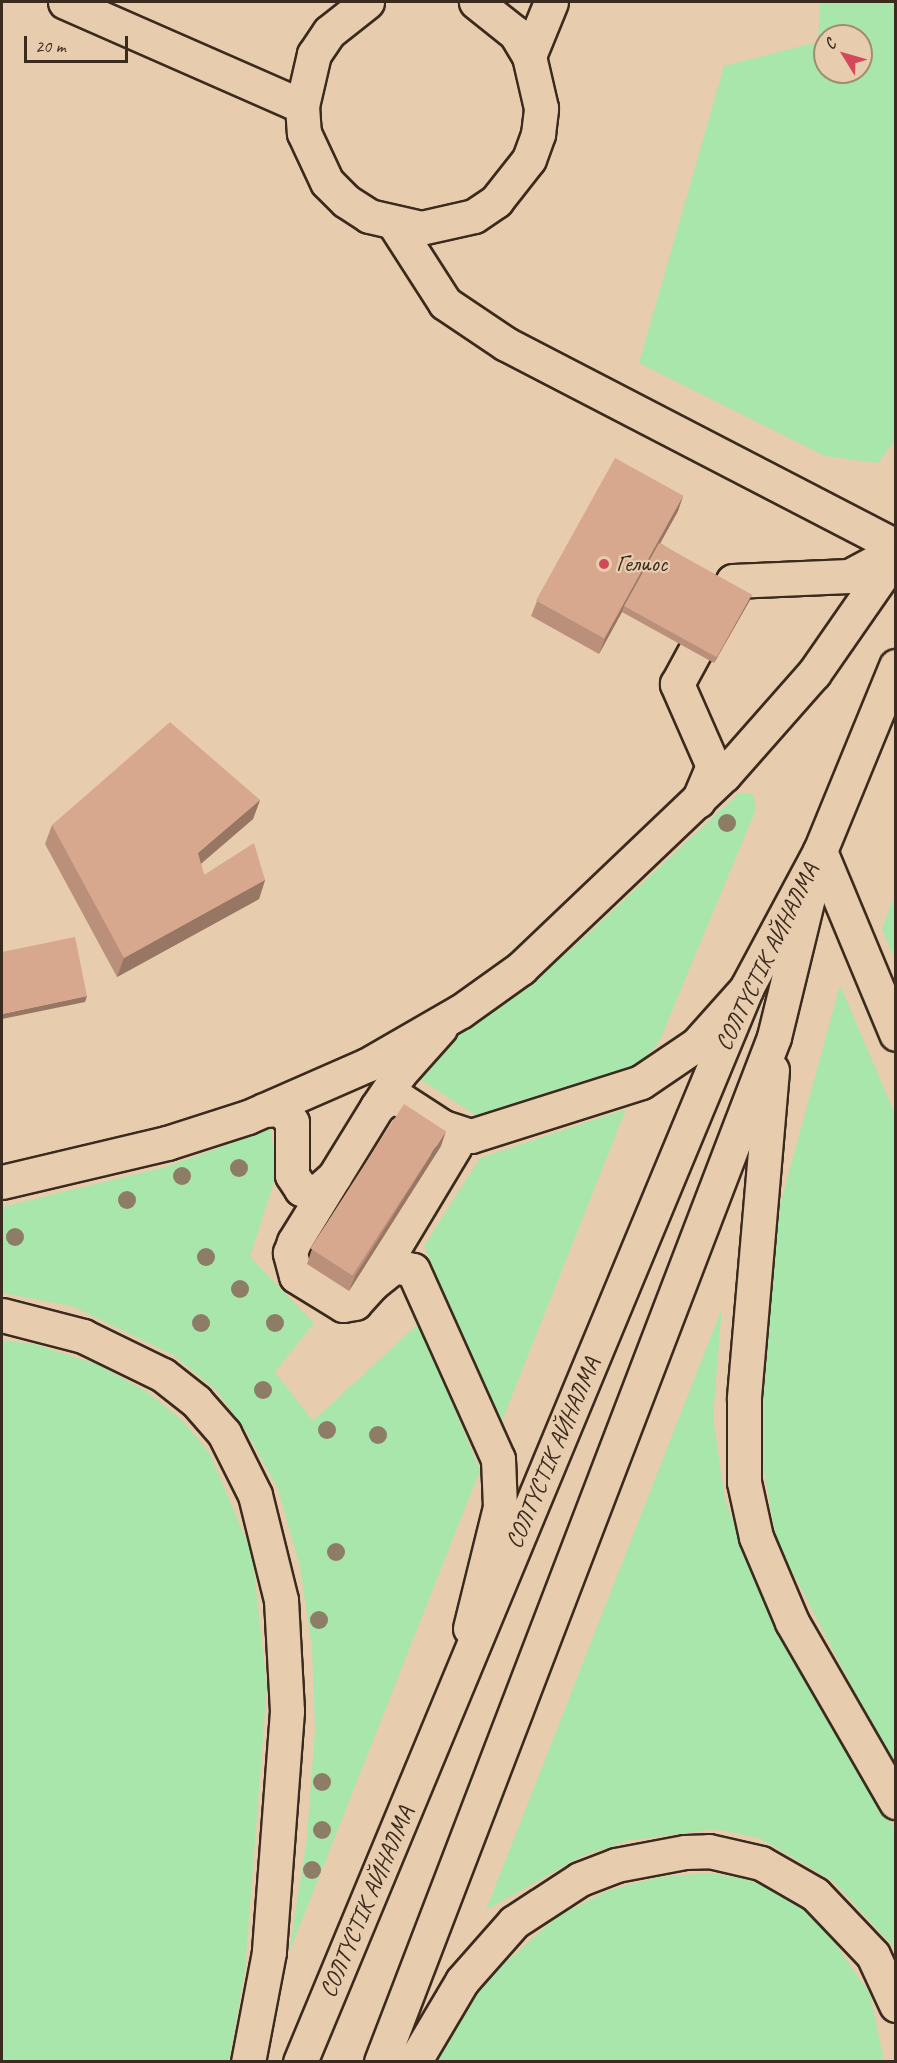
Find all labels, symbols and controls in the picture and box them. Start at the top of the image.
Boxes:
scale bar [27,24,130,62]
north arrow [813,24,873,84]
text: 20 m [35,35,66,57]
text: С [820,35,841,54]
place label: Гелиос [616,550,667,578]
marker: Гелиос [597,557,611,571]
street label: СОЛТҮСТІК АЙНАЛМА [709,859,825,1055]
street label: СОЛТҮСТІК АЙНАЛМА [500,1353,606,1553]
street label: СОЛТҮСТІК АЙНАЛМА [314,1802,420,2002]

